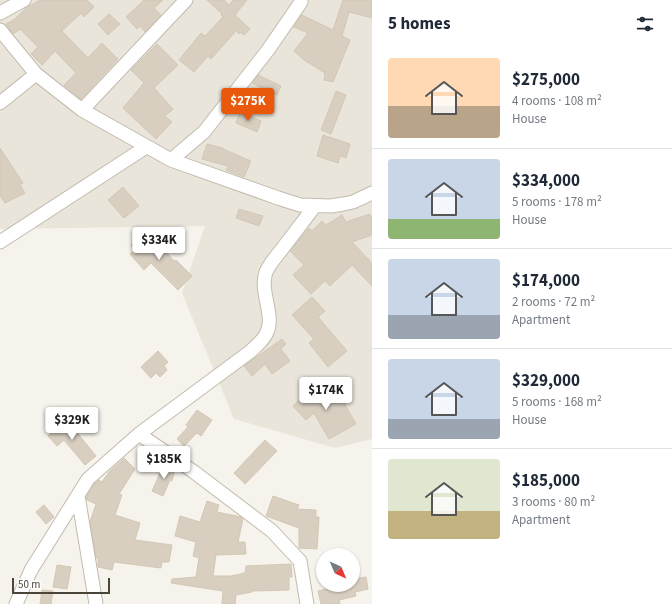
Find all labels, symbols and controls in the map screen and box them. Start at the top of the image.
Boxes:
text: 5 homes [388,12,450,36]
icon: filters [634,13,656,35]
text: $275,000 [512,68,580,92]
icon: home [420,74,468,122]
pin: $275K [220,88,276,122]
text: $275K [230,92,266,110]
text: 4 rooms · 108 m² [512,92,602,110]
text: House [512,110,547,128]
text: $334,000 [512,169,580,193]
icon: home [420,175,468,223]
text: 5 rooms · 178 m² [512,193,602,211]
text: House [512,211,547,229]
pin: $334K [131,227,187,261]
text: $334K [141,231,177,249]
text: $174,000 [512,269,580,293]
icon: home [420,275,468,323]
text: 2 rooms · 72 m² [512,293,595,311]
text: Apartment [512,311,570,329]
text: $329,000 [512,369,580,393]
icon: home [420,375,468,423]
pin: $174K [298,377,354,411]
text: $174K [308,381,344,399]
text: 5 rooms · 168 m² [512,393,602,411]
pin: $329K [44,407,100,441]
text: $329K [54,411,90,429]
text: House [512,411,547,429]
pin: $185K [136,446,192,480]
text: $185K [146,450,182,468]
text: $185,000 [512,469,580,493]
icon: home [420,475,468,523]
text: 3 rooms · 80 m² [512,493,595,511]
text: Apartment [512,511,570,529]
north arrow [316,548,360,592]
map controls [316,548,360,592]
scale bar [12,576,110,595]
text: 50 m [18,577,40,592]

